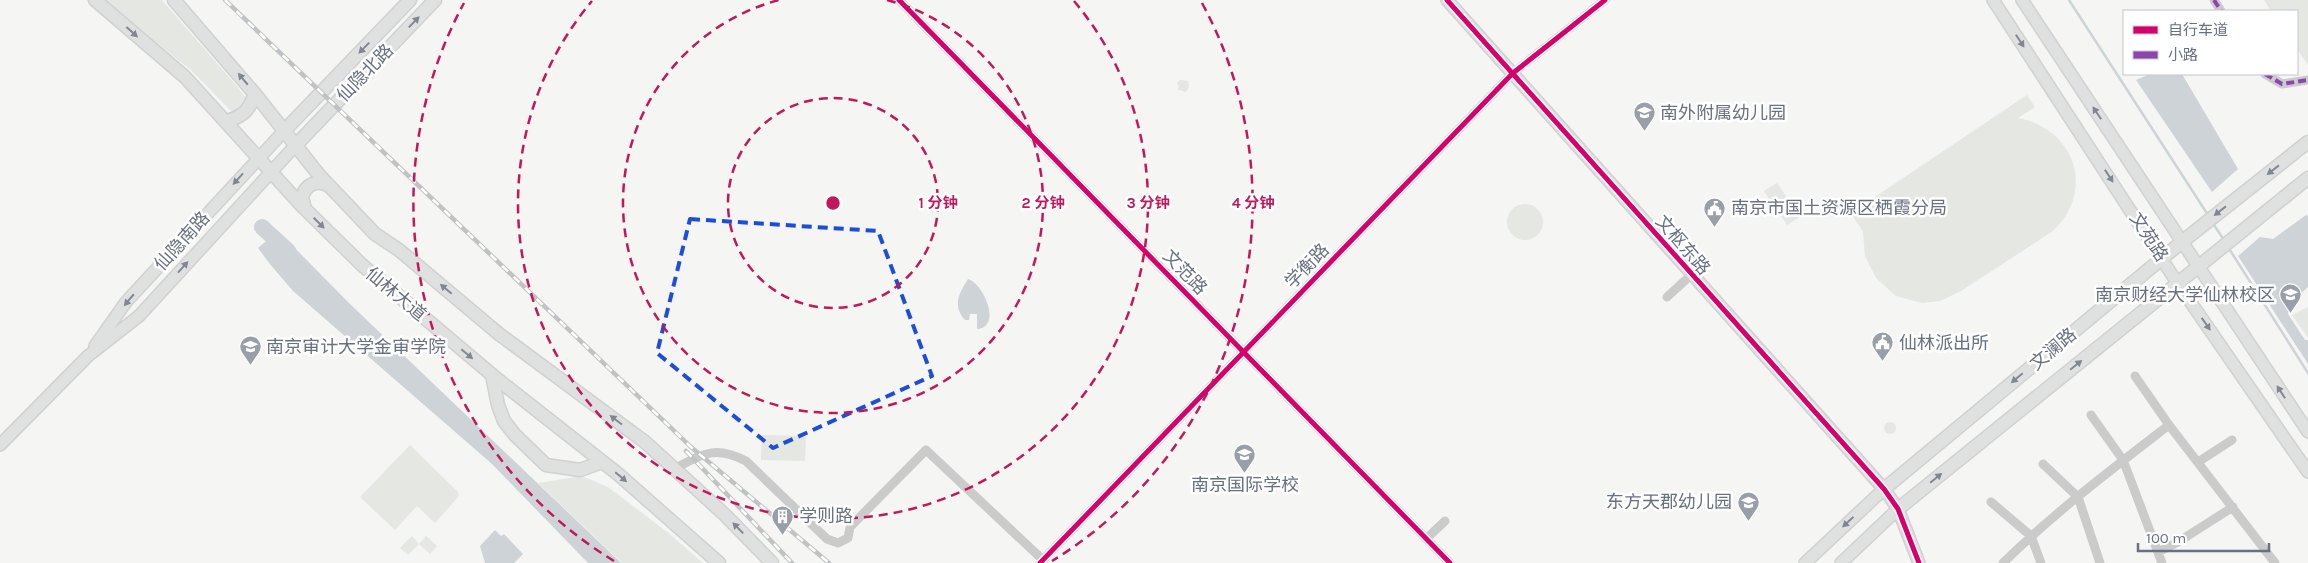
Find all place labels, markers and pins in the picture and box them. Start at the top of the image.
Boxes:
school or university icon: 南外附属幼儿园 [1632,101,1656,132]
place label: 南外附属幼儿园 [1660,102,1786,124]
centre of rings [824,194,842,212]
public building icon: 南京市国土资源区栖霞分局 [1703,196,1727,227]
place label: 南京市国土资源区栖霞分局 [1731,197,1947,219]
school or university icon: 南京财经大学仙林校区 [2279,283,2303,314]
place label: 南京财经大学仙林校区 [2095,284,2275,306]
public building icon: 仙林派出所 [1871,331,1895,362]
place label: 仙林派出所 [1899,332,1989,354]
school or university icon: 南京审计大学金审学院 [238,335,262,366]
place label: 南京审计大学金审学院 [266,336,446,358]
school or university icon: 南京国际学校 [1233,443,1257,474]
place label: 南京国际学校 [1191,474,1299,496]
school or university icon: 东方天郡幼儿园 [1736,490,1760,521]
place label: 东方天郡幼儿园 [1606,491,1732,513]
building icon: 学则路 [771,504,795,535]
place label: 学则路 [799,505,853,527]

